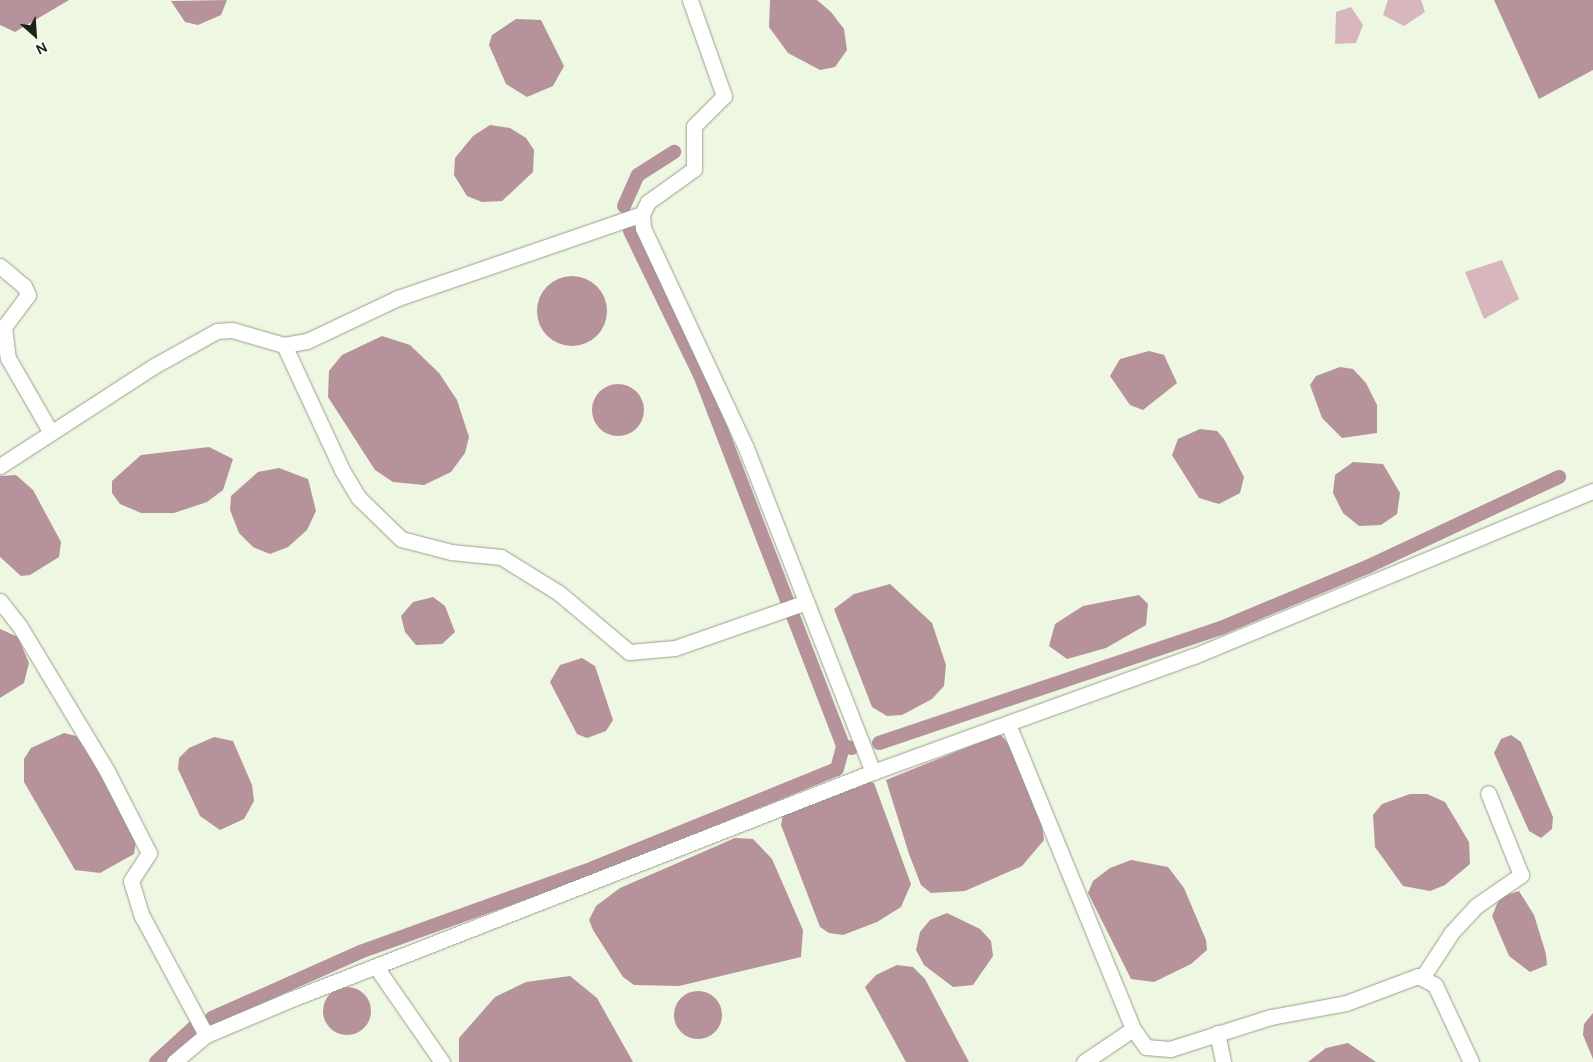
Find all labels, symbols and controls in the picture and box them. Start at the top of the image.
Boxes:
north arrow [10,10,60,60]
text: N [33,38,50,59]

